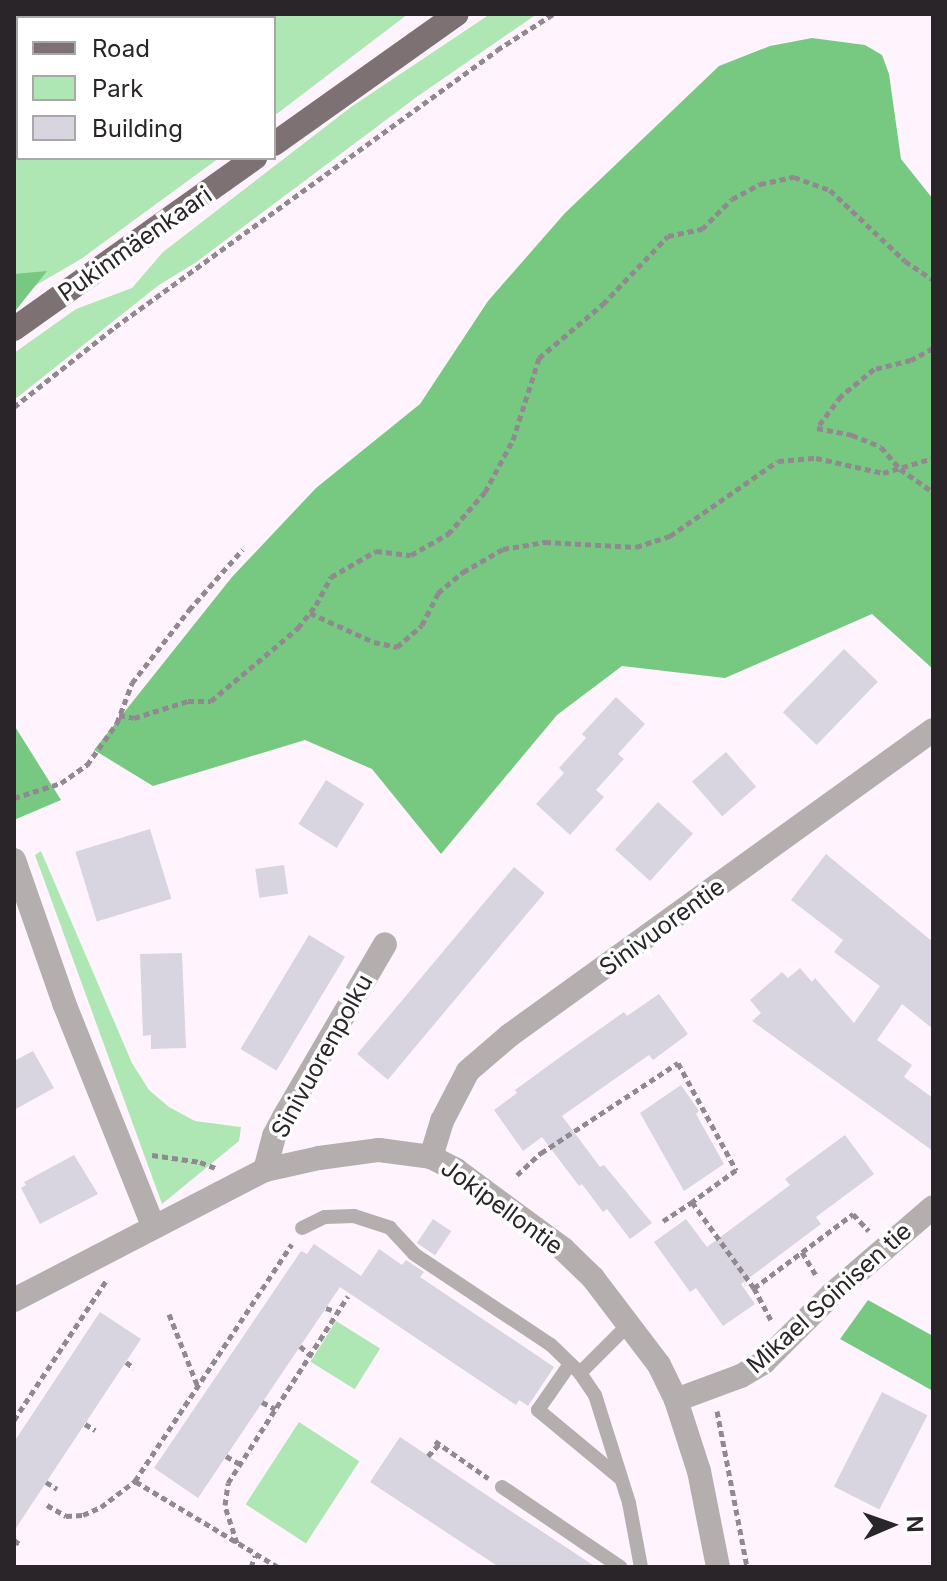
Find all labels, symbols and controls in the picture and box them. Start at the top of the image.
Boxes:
legend [16,16,276,160]
text: Road [92,34,150,63]
text: Park [92,74,143,103]
text: Building [92,114,183,143]
street label: Pukinmäenkaari [53,180,217,308]
street label: Sinivuorentie [594,872,730,982]
street label: Sinivuorenpolku [265,969,379,1143]
street label: Jokipellontie [435,1153,569,1261]
street label: Mikael Soinisen tie [741,1217,917,1379]
north arrow [851,1485,931,1565]
text: N [902,1515,928,1533]

